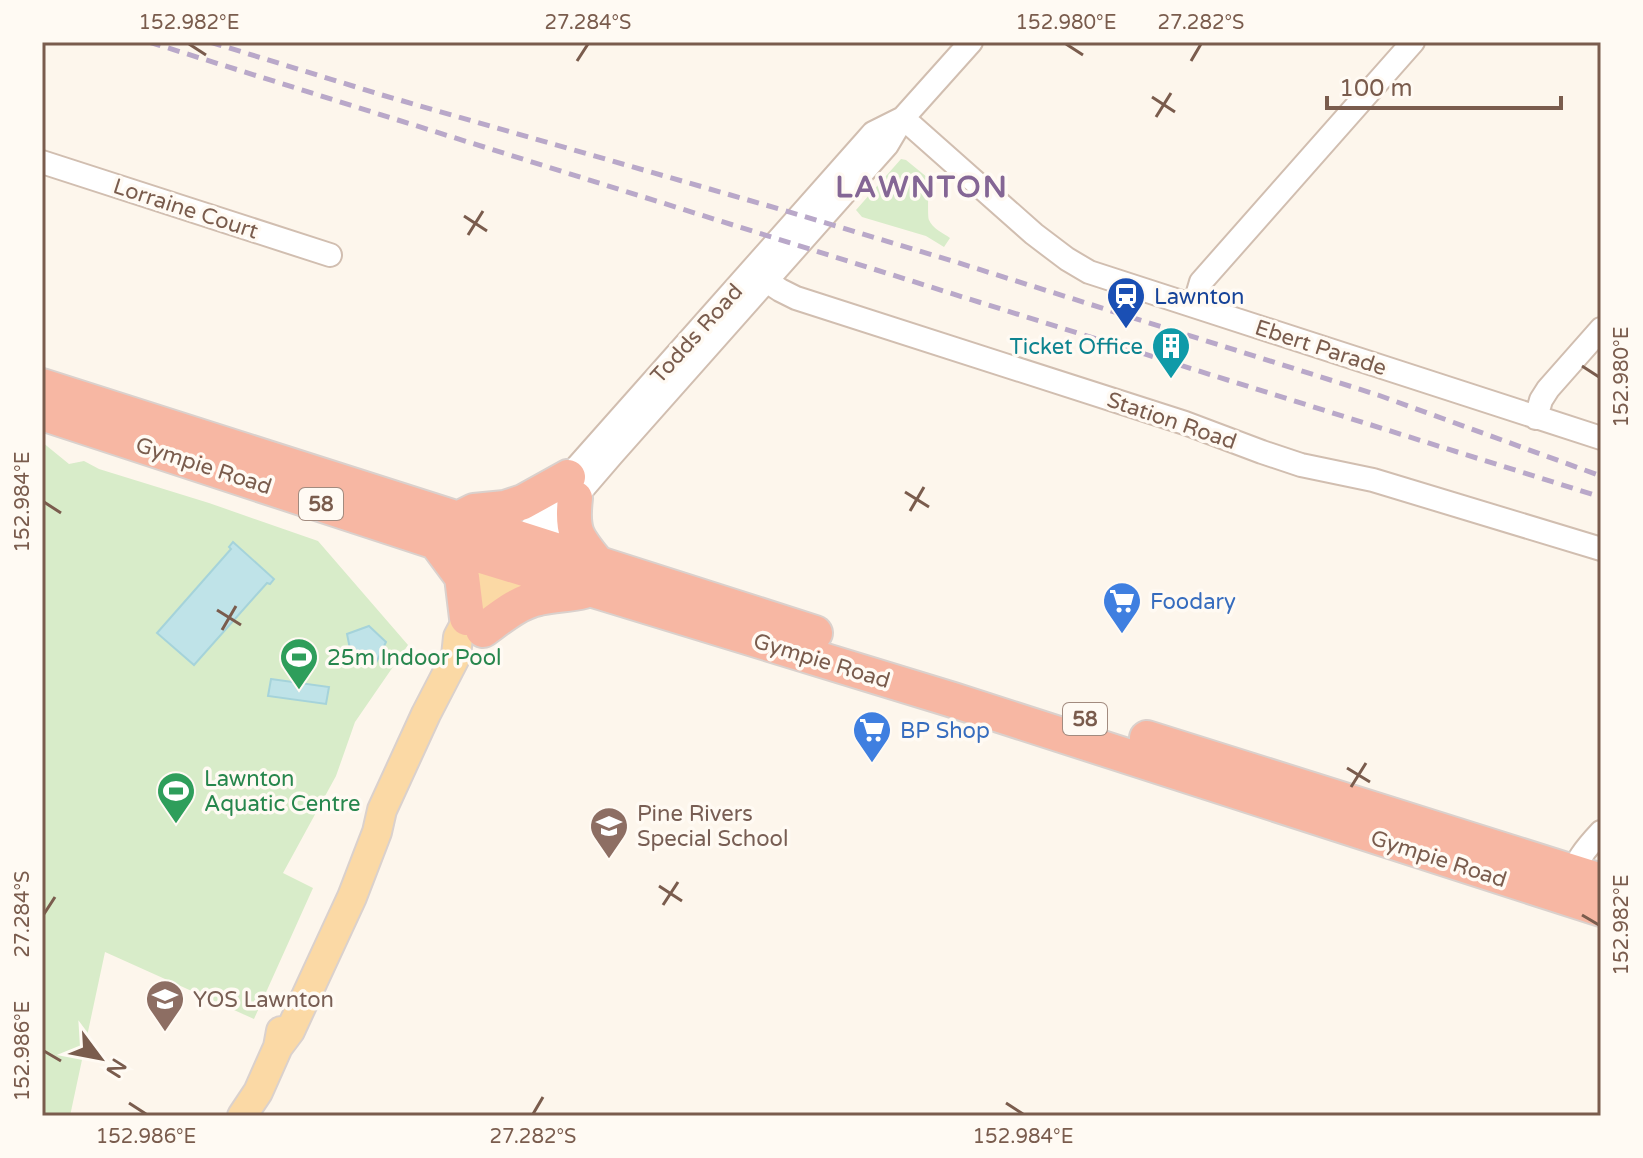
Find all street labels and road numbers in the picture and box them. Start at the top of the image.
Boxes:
street label: Lorraine Court [110,173,261,245]
street label: Todds Road [645,279,748,389]
street label: Ebert Parade [1252,314,1390,381]
street label: Station Road [1104,387,1240,455]
street label: Gympie Road [132,432,275,500]
road number: 58 [299,488,343,520]
street label: Gympie Road [750,628,893,694]
road number: 58 [1063,703,1107,735]
street label: Gympie Road [1367,825,1510,893]

